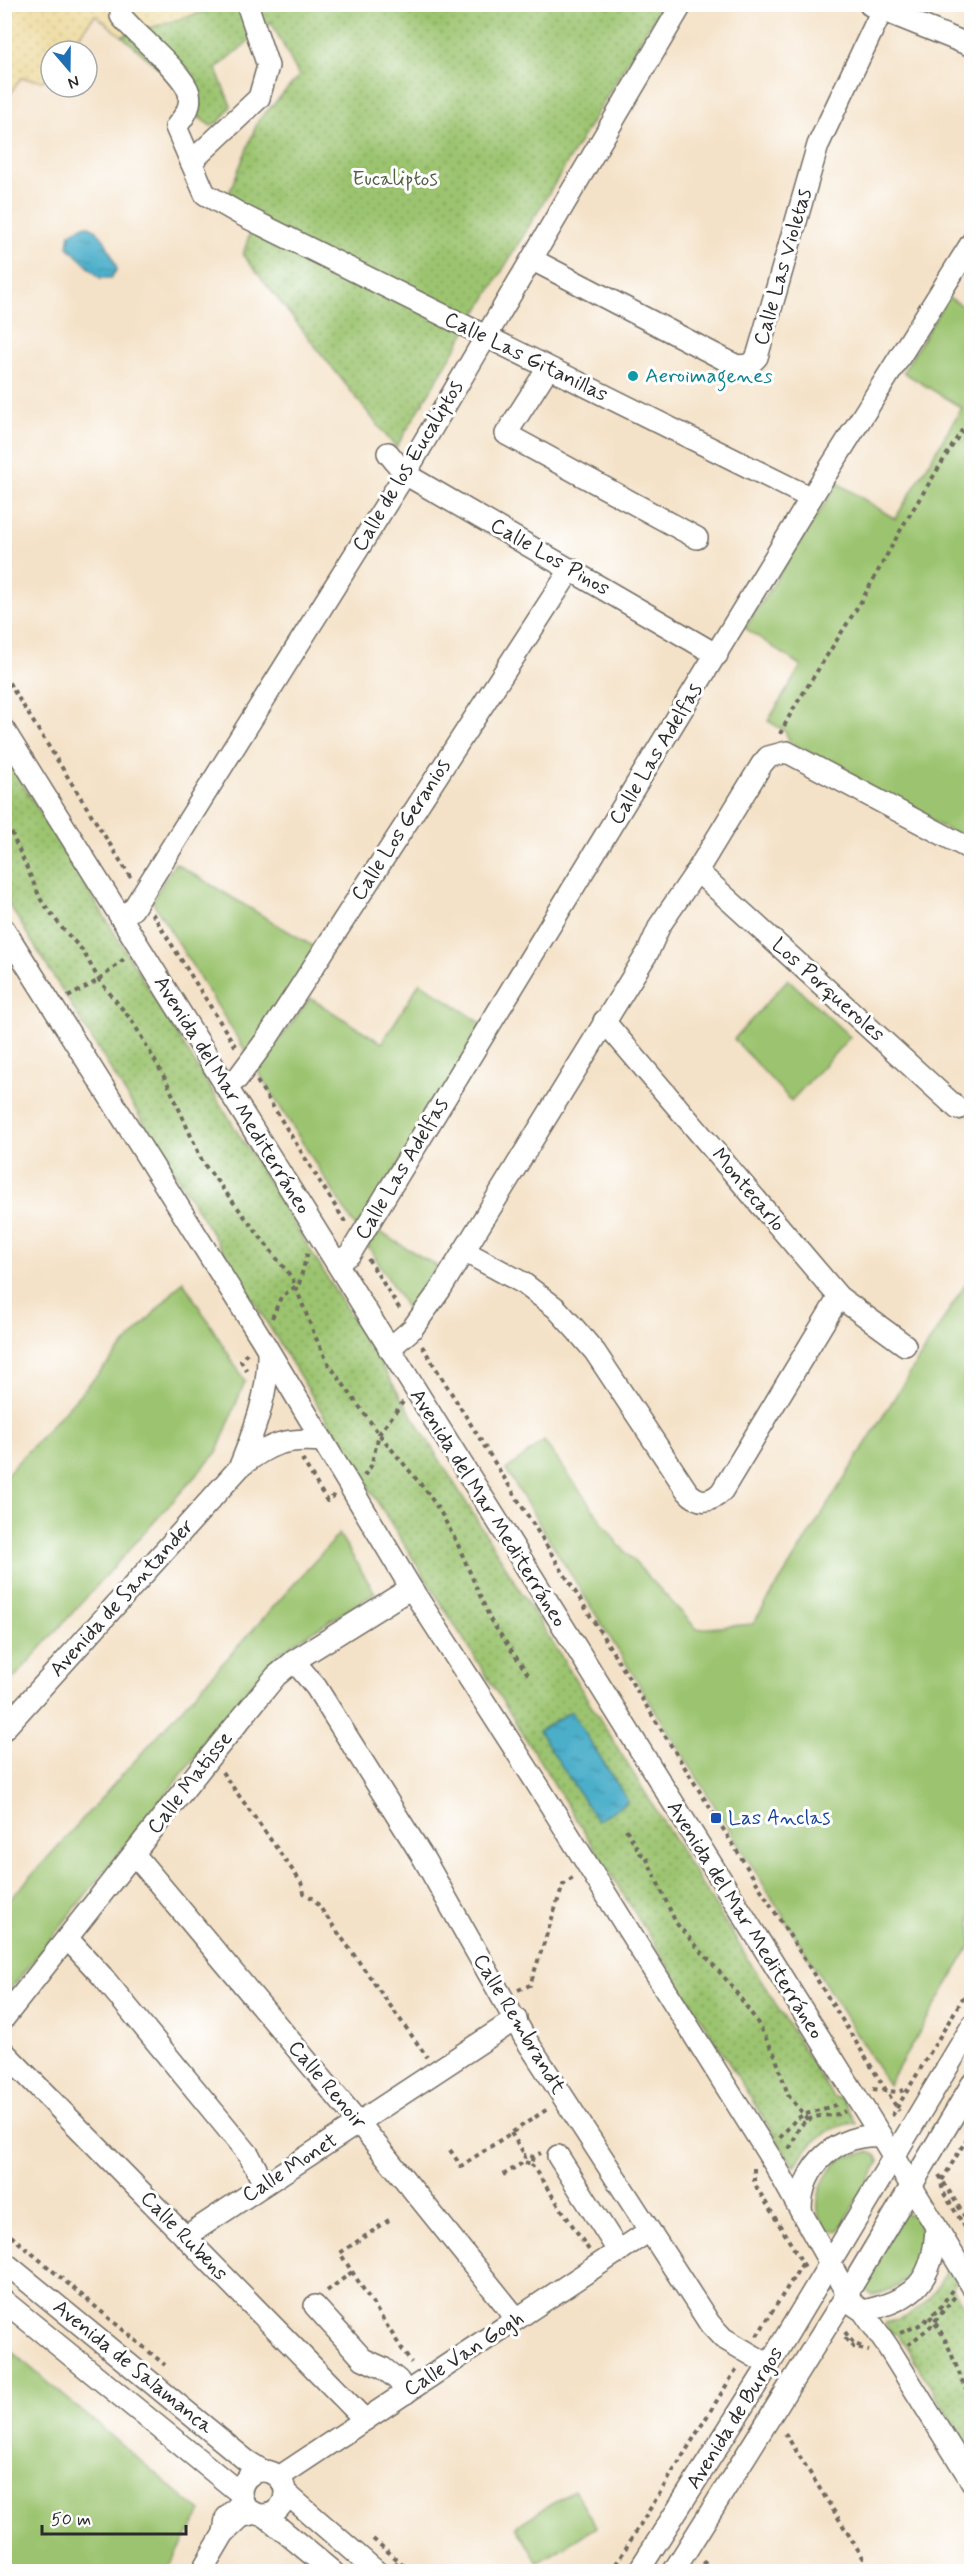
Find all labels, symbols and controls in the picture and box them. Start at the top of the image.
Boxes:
north arrow [39,39,99,99]
text: N [65,70,82,93]
park label: Eucaliptos [352,165,438,193]
street label: Calle Las Violetas [747,185,819,349]
street label: Calle Las Gitanillas [439,305,613,409]
place label: Aeroimagenes [645,362,772,392]
marker: Aeroimagenes [626,369,640,383]
street label: Calle de los Eucaliptos [346,375,470,557]
street label: Calle Los Pinos [485,511,615,603]
street label: Calle Las Adelfas [603,678,709,830]
street label: Calle Los Geranios [345,754,457,906]
street label: Los Porqueroles [765,932,891,1048]
street label: Avenida del Mar Mediterráneo [147,971,317,1219]
street label: Calle Las Adelfas [349,1093,455,1245]
street label: Montecarlo [705,1142,791,1238]
street label: Avenida del Mar Mediterráneo [403,1384,573,1632]
street label: Avenida de Santander [43,1513,201,1683]
street label: Calle Matisse [141,1726,239,1840]
street label: Avenida del Mar Mediterráneo [660,1796,830,2044]
place label: Las Anclas [728,1804,830,1832]
marker: Las Anclas [709,1811,723,1825]
street label: Calle Rembrandt [466,1949,572,2100]
street label: Calle Renoir [281,2035,373,2136]
street label: Calle Monet [237,2127,343,2209]
street label: Calle Rubens [134,2185,234,2287]
street label: Avenida de Salamanca [47,2294,219,2441]
street label: Calle Van Gogh [399,2305,529,2403]
street label: Avenida de Burgos [680,2341,790,2495]
scale bar [42,2498,186,2536]
text: 50 m [51,2508,91,2532]

